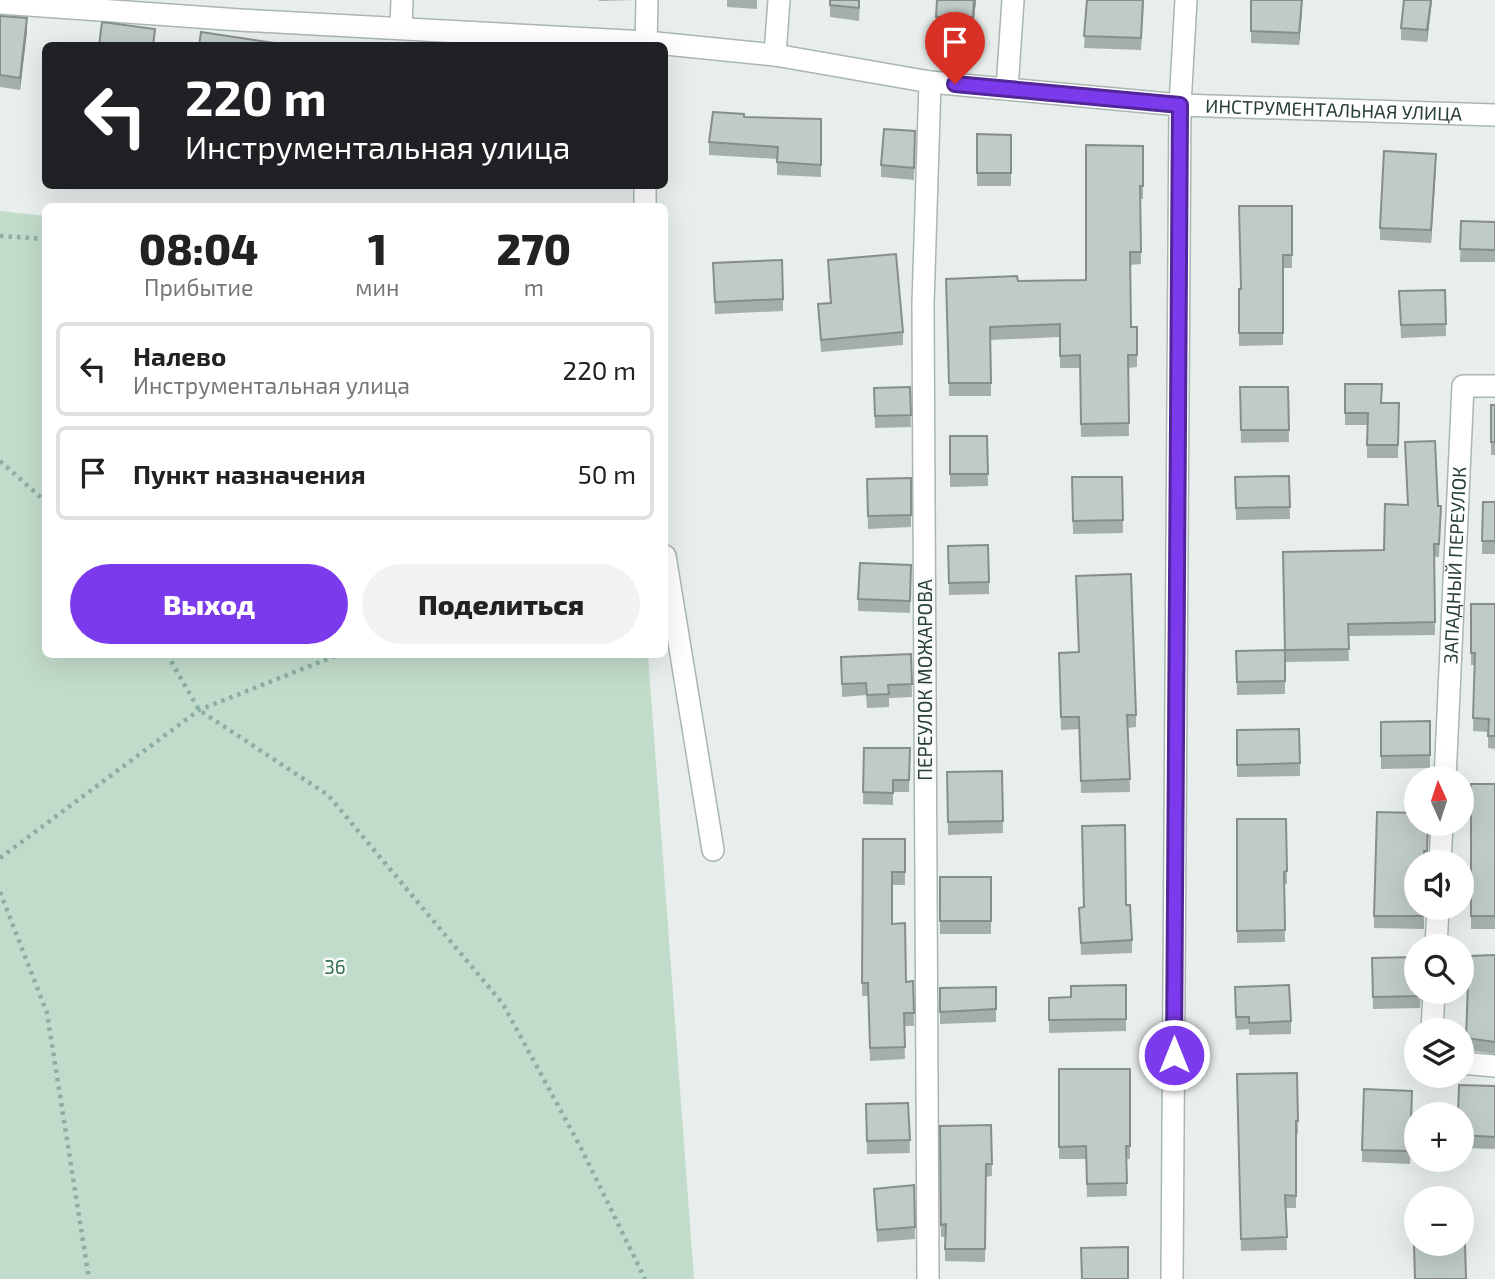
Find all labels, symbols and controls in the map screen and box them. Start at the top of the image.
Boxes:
pin [925,12.0,985,84]
icon: arrive [936,23,974,61]
text: 220 m [185,67,327,126]
icon: left [70,70,161,161]
street label: ИНСТРУМЕНТАЛЬНАЯ УЛИЦА [1205,94,1463,125]
text: Инструментальная улица [185,127,570,165]
text: 08:04 [139,223,258,273]
text: 1 [368,223,387,273]
text: 270 [496,223,571,273]
text: Прибытие [144,273,253,301]
text: мин [355,273,399,301]
text: m [524,273,544,301]
text: Налево [133,340,226,371]
icon: left [74,350,112,388]
text: 220 m [563,354,636,385]
text: Инструментальная улица [133,371,410,399]
icon: arrive [74,454,112,492]
text: Пункт назначения [133,458,366,489]
text: 50 m [578,458,636,489]
street label: ЗАПАДНЫЙ ПЕРЕУЛОК [1438,466,1470,664]
button: Выход [70,564,348,644]
button: Поделиться [362,564,640,644]
street label: ПЕРЕУЛОК МОЖАРОВА [913,579,936,781]
north arrow [1404,766,1474,836]
map controls [1404,766,1474,1256]
button: sound [1404,850,1474,920]
button: search [1404,934,1474,1004]
park label: 36 [324,955,346,978]
position arrow [1137,1018,1211,1092]
button: layers [1404,1018,1474,1088]
button: + [1404,1102,1474,1172]
button: − [1404,1186,1474,1256]

